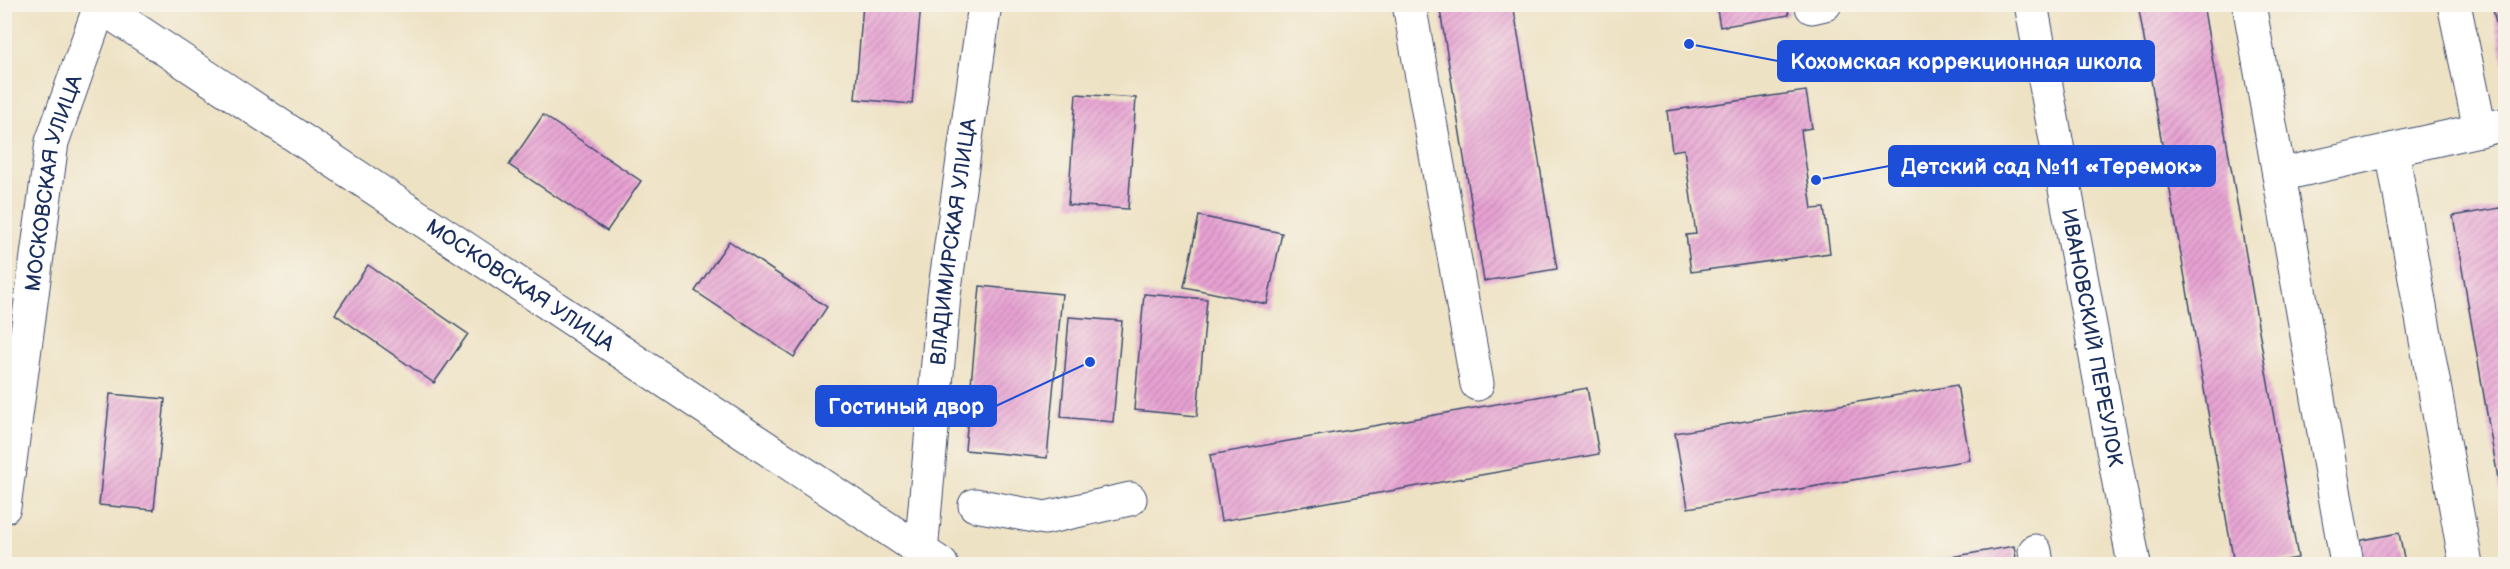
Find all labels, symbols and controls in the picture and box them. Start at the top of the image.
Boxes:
callout: Кохомская коррекционная школа [1778,41,2154,81]
text: Кохомская коррекционная школа [1790,49,2142,76]
street label: МОСКОВСКАЯ УЛИЦА [20,71,88,293]
street label: ВЛАДИМИРСКАЯ УЛИЦА [926,117,982,366]
callout: Детский сад №11 «Теремок» [1889,146,2215,186]
text: Детский сад №11 «Теремок» [1901,154,2203,181]
street label: ИВАНОВСКИЙ ПЕРЕУЛОК [2056,206,2128,469]
street label: МОСКОВСКАЯ УЛИЦА [421,214,619,357]
callout: Гостиный двор [816,386,996,426]
text: Гостиный двор [828,394,984,421]

